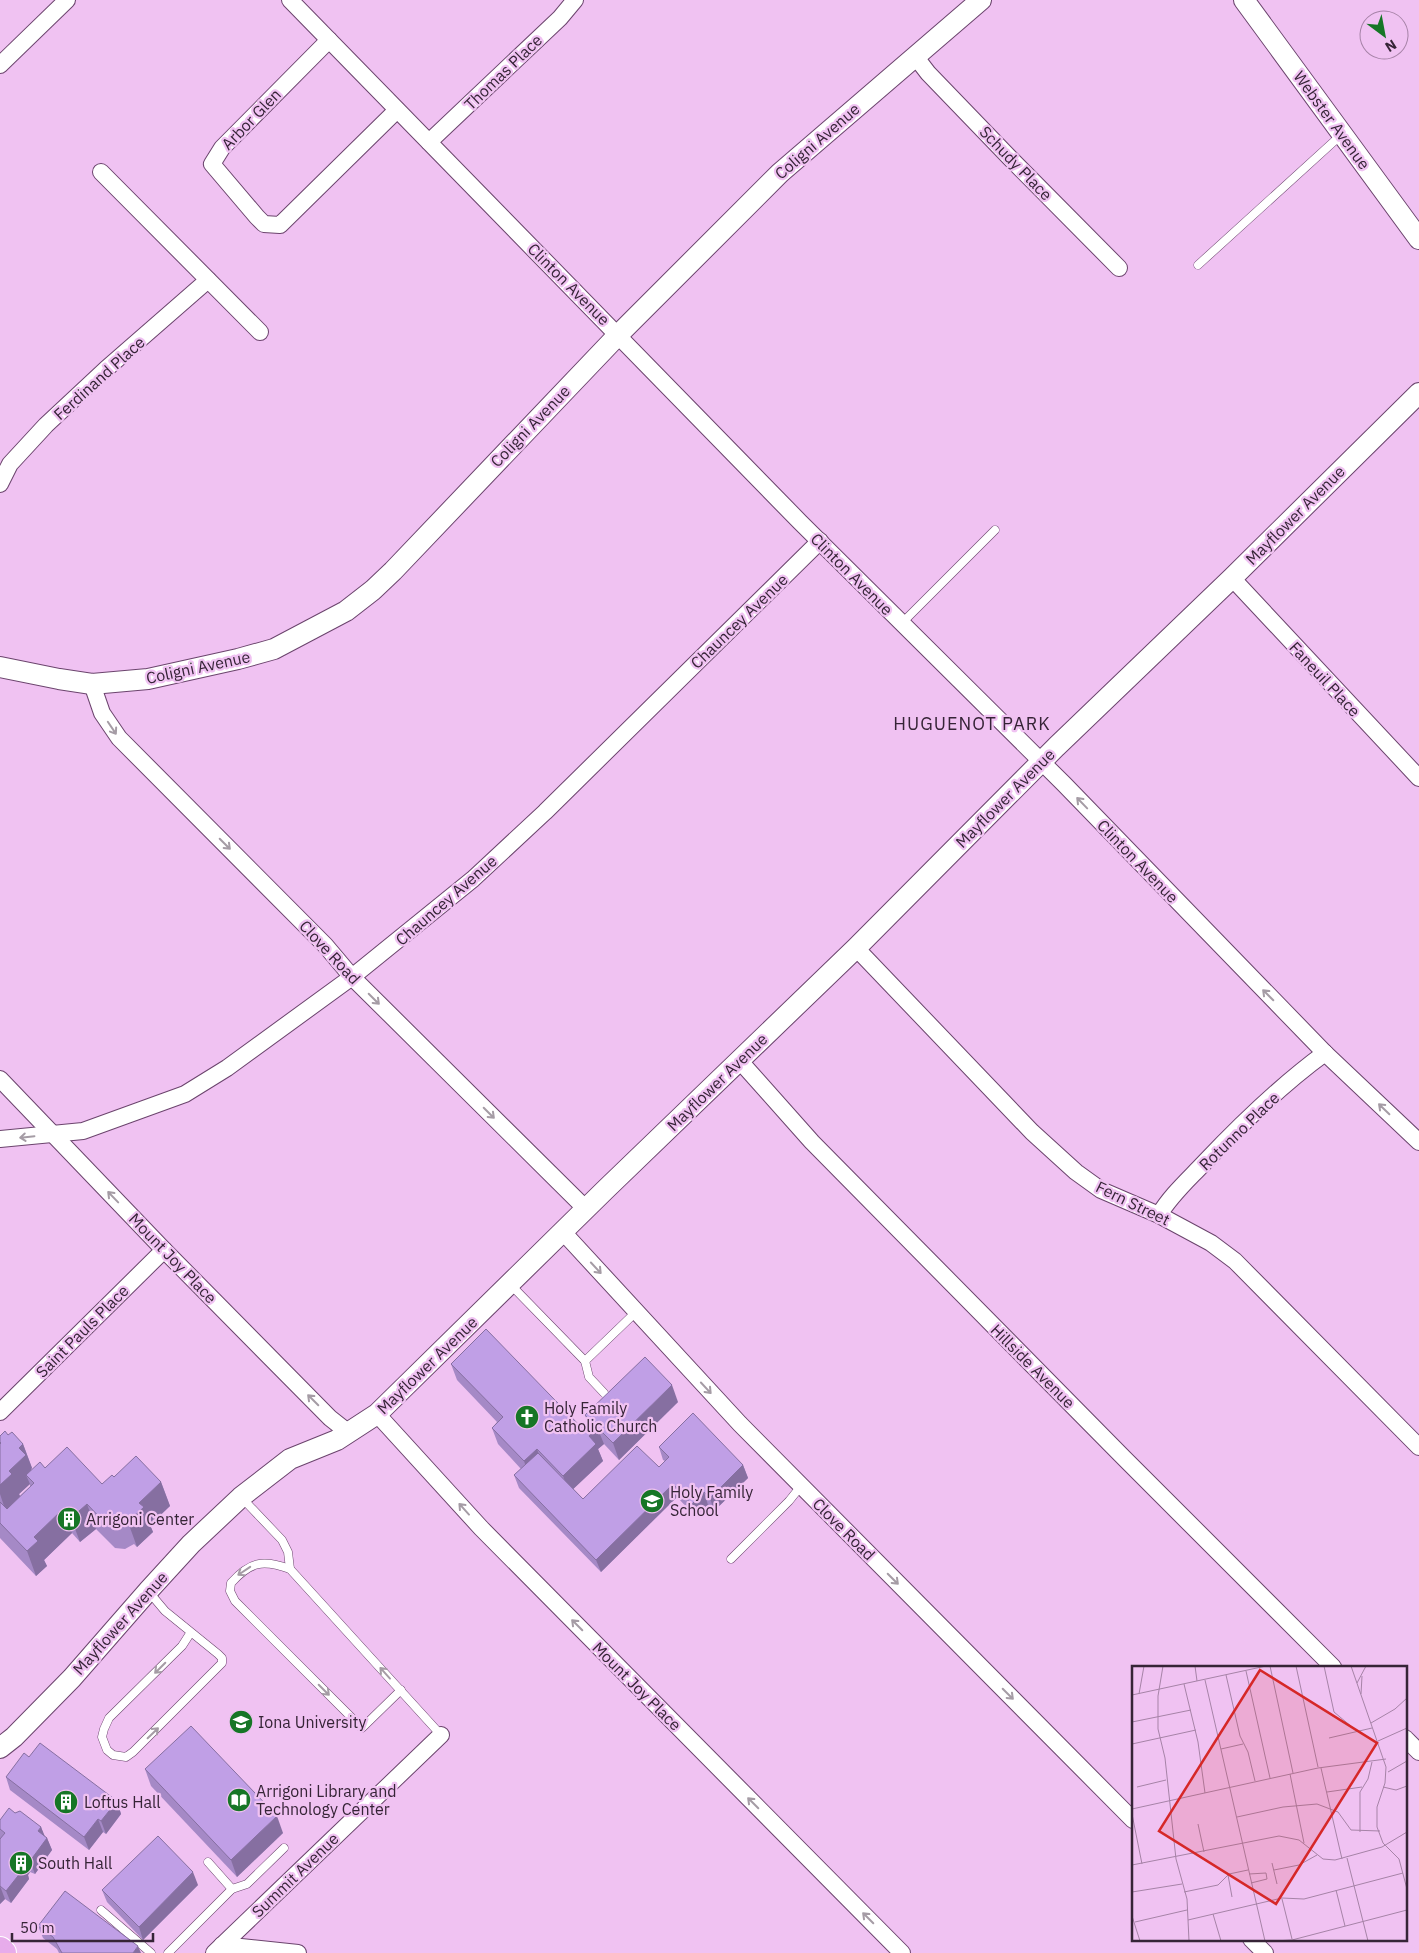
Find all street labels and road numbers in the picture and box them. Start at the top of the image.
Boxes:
street label: Thomas Place [460,30,546,114]
street label: Webster Avenue [1289,67,1375,173]
street label: Arbor Glen [217,84,285,154]
street label: Coligni Avenue [770,99,864,183]
street label: Schudy Place [976,122,1057,205]
street label: Clinton Avenue [524,239,614,329]
street label: Ferdinand Place [49,332,149,424]
street label: Coligni Avenue [486,381,574,471]
street label: Mayflower Avenue [1241,461,1349,569]
street label: Clinton Avenue [807,529,897,619]
street label: Chauncey Avenue [686,569,792,673]
street label: Faneuil Place [1285,637,1365,721]
street label: Coligni Avenue [144,646,252,688]
street label: Mayflower Avenue [951,744,1059,852]
street label: Clinton Avenue [1093,815,1183,907]
street label: Chauncey Avenue [391,850,501,949]
street label: Clove Road [295,916,365,988]
street label: Mayflower Avenue [663,1029,772,1135]
street label: Rotunno Place [1195,1088,1283,1174]
street label: Fern Street [1093,1176,1173,1230]
street label: Mount Joy Place [125,1209,221,1307]
street label: Saint Pauls Place [32,1280,133,1381]
street label: Mayflower Avenue [373,1312,482,1418]
street label: Hillside Avenue [987,1320,1079,1412]
street label: Clove Road [809,1494,879,1564]
street label: Mayflower Avenue [68,1567,172,1679]
street label: Mount Joy Place [588,1637,686,1735]
street label: Summit Avenue [247,1828,343,1921]

